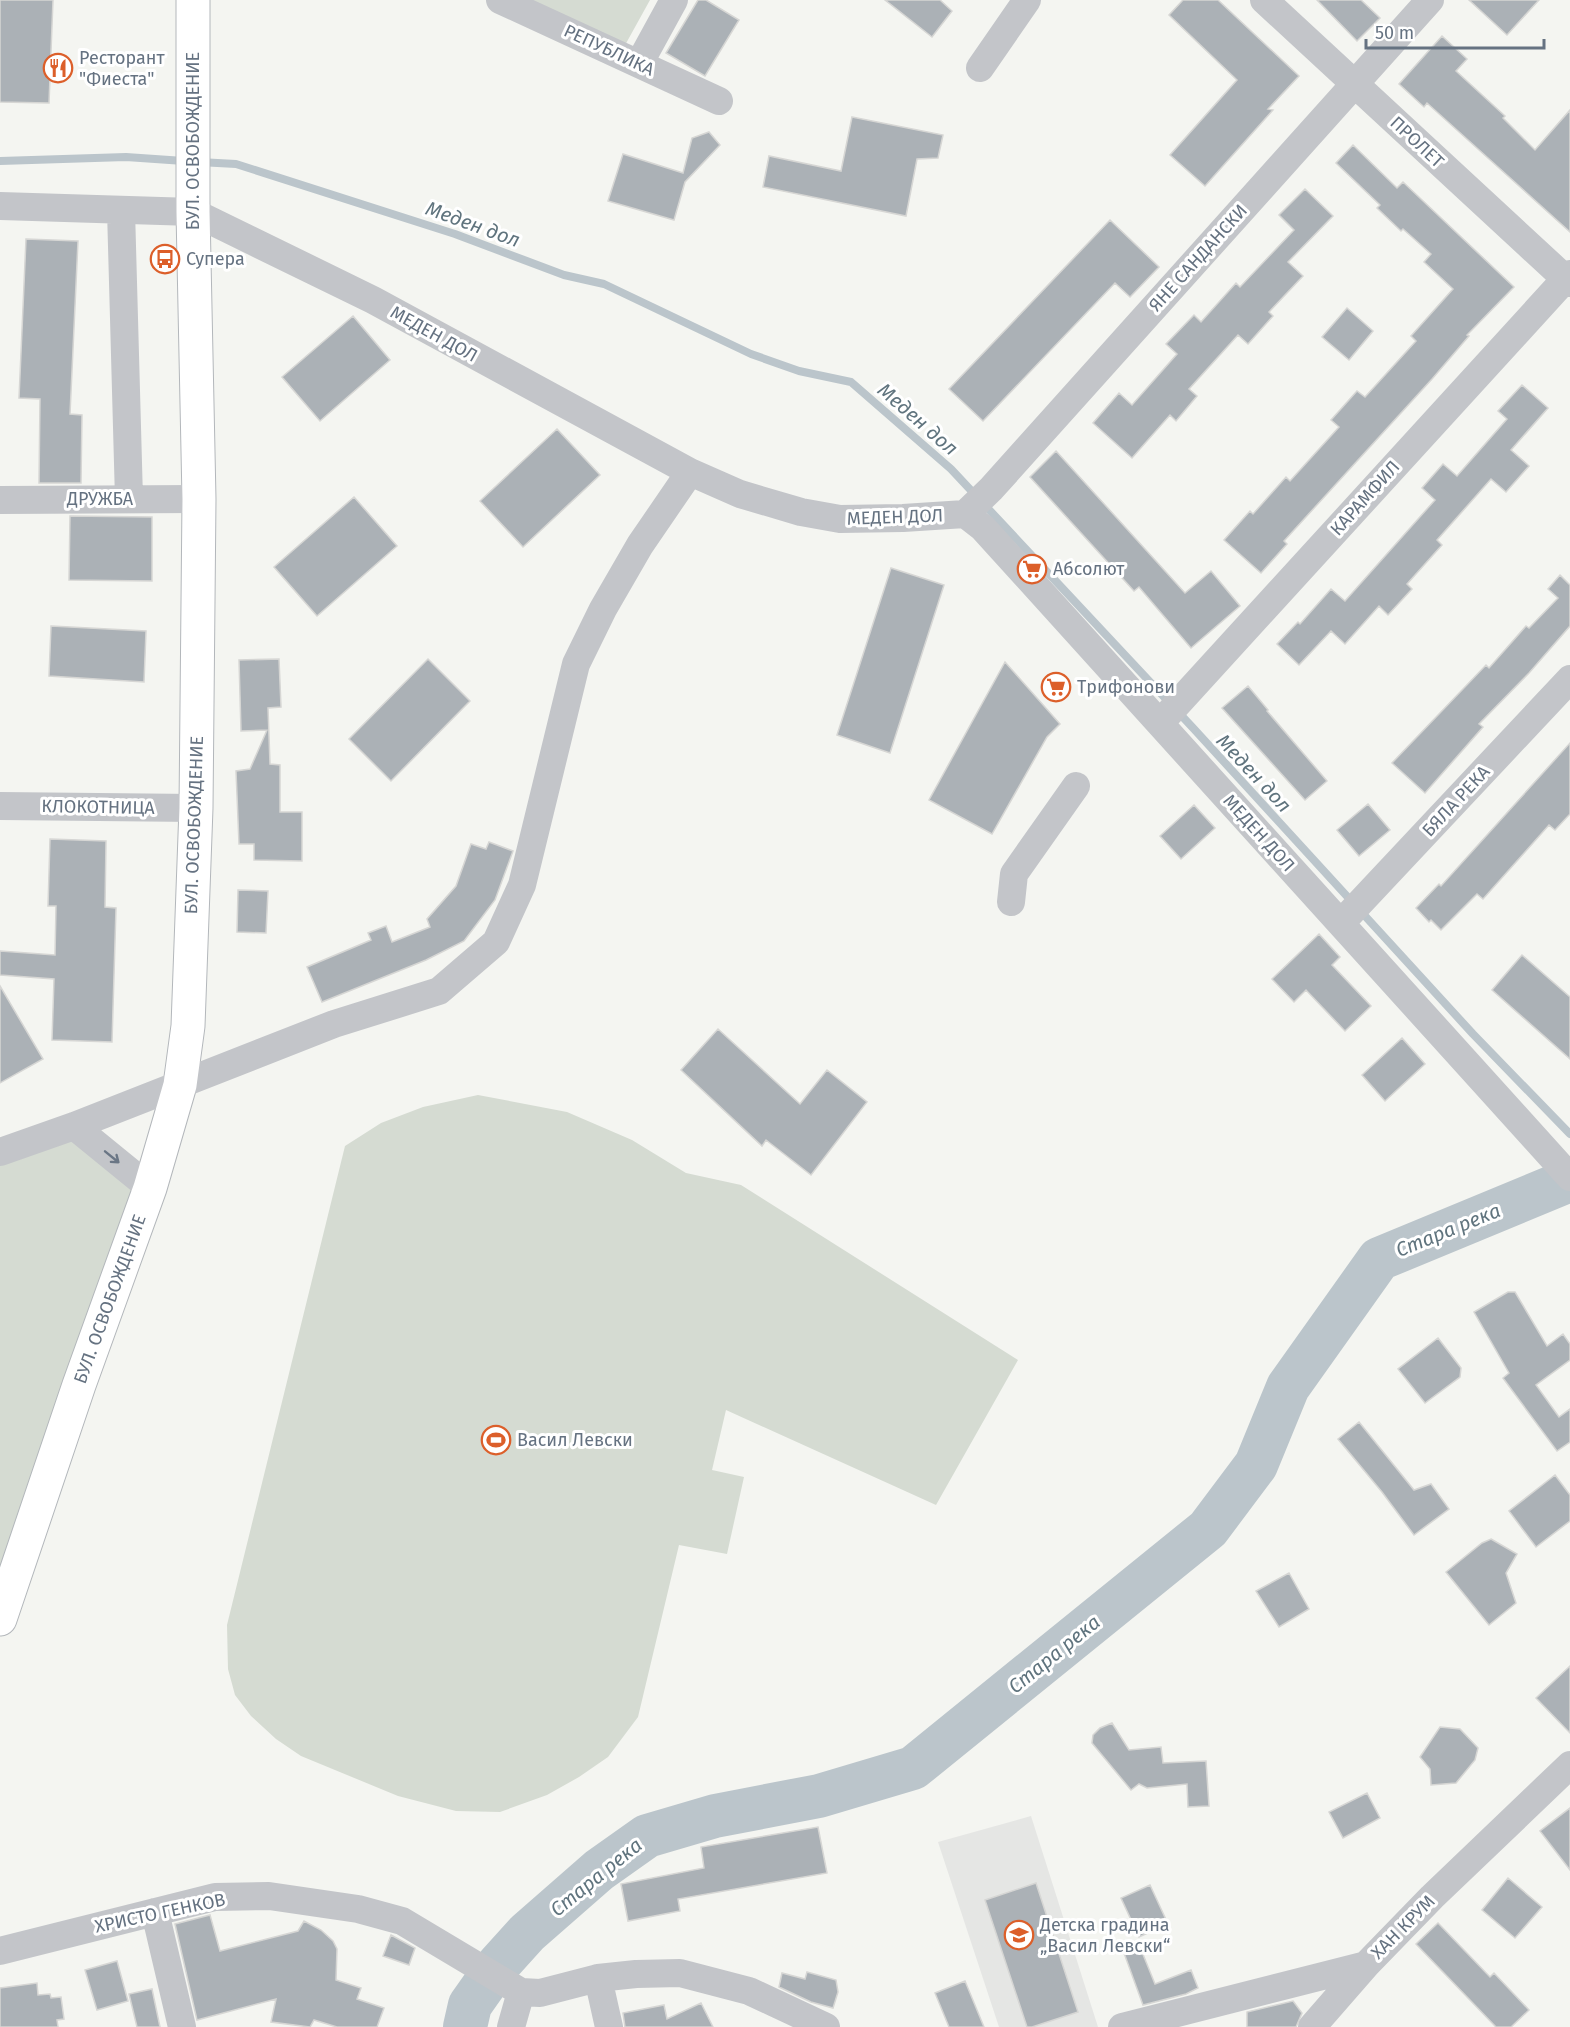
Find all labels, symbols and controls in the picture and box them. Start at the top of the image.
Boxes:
scale bar [1366,12,1544,50]
street label: РЕПУБЛИКА [560,19,658,81]
text: 50 m [1375,22,1414,44]
place label: Ресторант "Фиеста" [79,47,165,90]
restaurant icon: Ресторант "Фиеста" [42,52,74,84]
street label: БУЛ. ОСВОБОЖДЕНИЕ [182,52,204,230]
street label: ПРОЛЕТ [1386,112,1449,173]
water label: Меден дол [423,196,523,252]
street label: ЯНЕ САНДАНСКИ [1144,200,1252,316]
bus stop icon: Супера [149,243,181,275]
place label: Супера [186,248,245,270]
street label: МЕДЕН ДОЛ [387,301,481,367]
water label: Меден дол [873,378,963,460]
street label: КАРАМФИЛ [1326,456,1404,540]
street label: ДРУЖБА [66,488,134,510]
street label: МЕДЕН ДОЛ [846,504,944,530]
supermarket icon: Абсолют [1016,553,1048,585]
place label: Абсолют [1053,558,1125,580]
supermarket icon: Трифонови [1040,671,1072,703]
place label: Трифонови [1077,676,1175,698]
water label: Меден дол [1212,729,1296,817]
street label: БУЛ. ОСВОБОЖДЕНИЕ [180,735,208,915]
street label: БЯЛА РЕКА [1418,760,1495,841]
street label: МЕДЕН ДОЛ [1219,790,1299,876]
street label: КЛОКОТНИЦА [41,795,155,819]
one-way arrow [104,1151,120,1164]
water label: Стара река [1392,1198,1504,1262]
street label: БУЛ. ОСВОБОЖДЕНИЕ [69,1211,151,1387]
sports icon: Васил Левски [480,1424,512,1456]
place label: Васил Левски [517,1429,633,1451]
water label: Стара река [1003,1610,1105,1698]
water label: Стара река [545,1833,647,1921]
street label: ХРИСТО ГЕНКОВ [93,1888,227,1938]
street label: ХАН КРУМ [1366,1890,1440,1964]
place label: Детска градина „Васил Левски“ [1039,1914,1170,1957]
school or university icon: Детска градина „Васил Левски“ [1003,1919,1035,1951]

